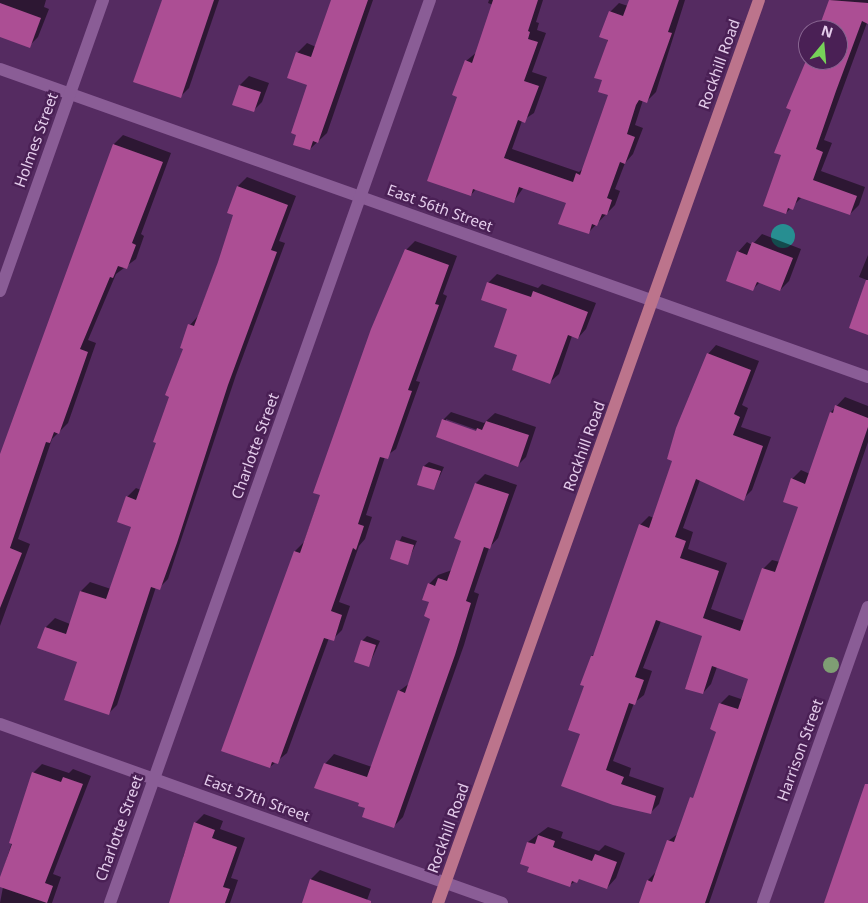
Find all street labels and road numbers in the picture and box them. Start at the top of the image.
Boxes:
street label: Rockhill Road [694,17,744,111]
street label: Holmes Street [11,90,61,190]
street label: East 56th Street [385,181,495,235]
street label: Charlotte Street [227,391,283,501]
street label: Rockhill Road [559,399,609,493]
street label: Harrison Street [773,697,827,803]
street label: East 57th Street [202,771,312,825]
street label: Charlotte Street [91,773,147,883]
street label: Rockhill Road [423,781,473,875]

